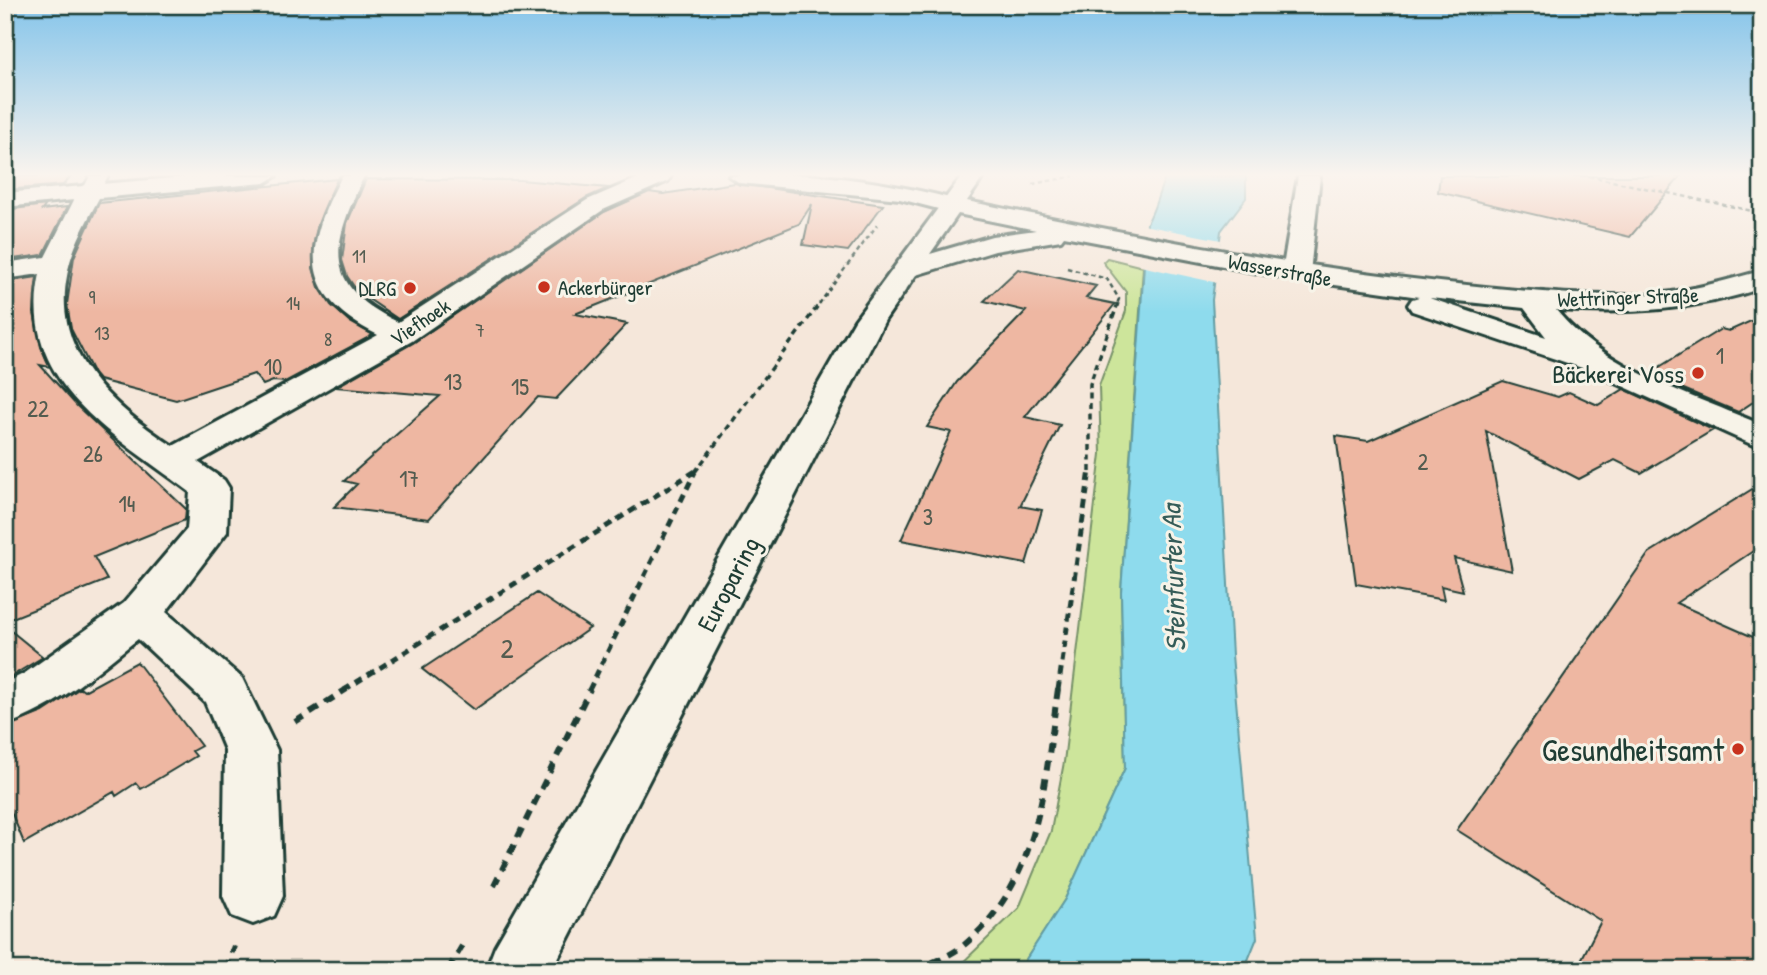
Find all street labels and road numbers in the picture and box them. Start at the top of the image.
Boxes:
street label: Wasserstraße [1226,247,1334,293]
street label: Wettringer Straße [1557,280,1699,314]
street label: Viefhoek [384,291,456,353]
street label: Europaring [688,530,768,638]

